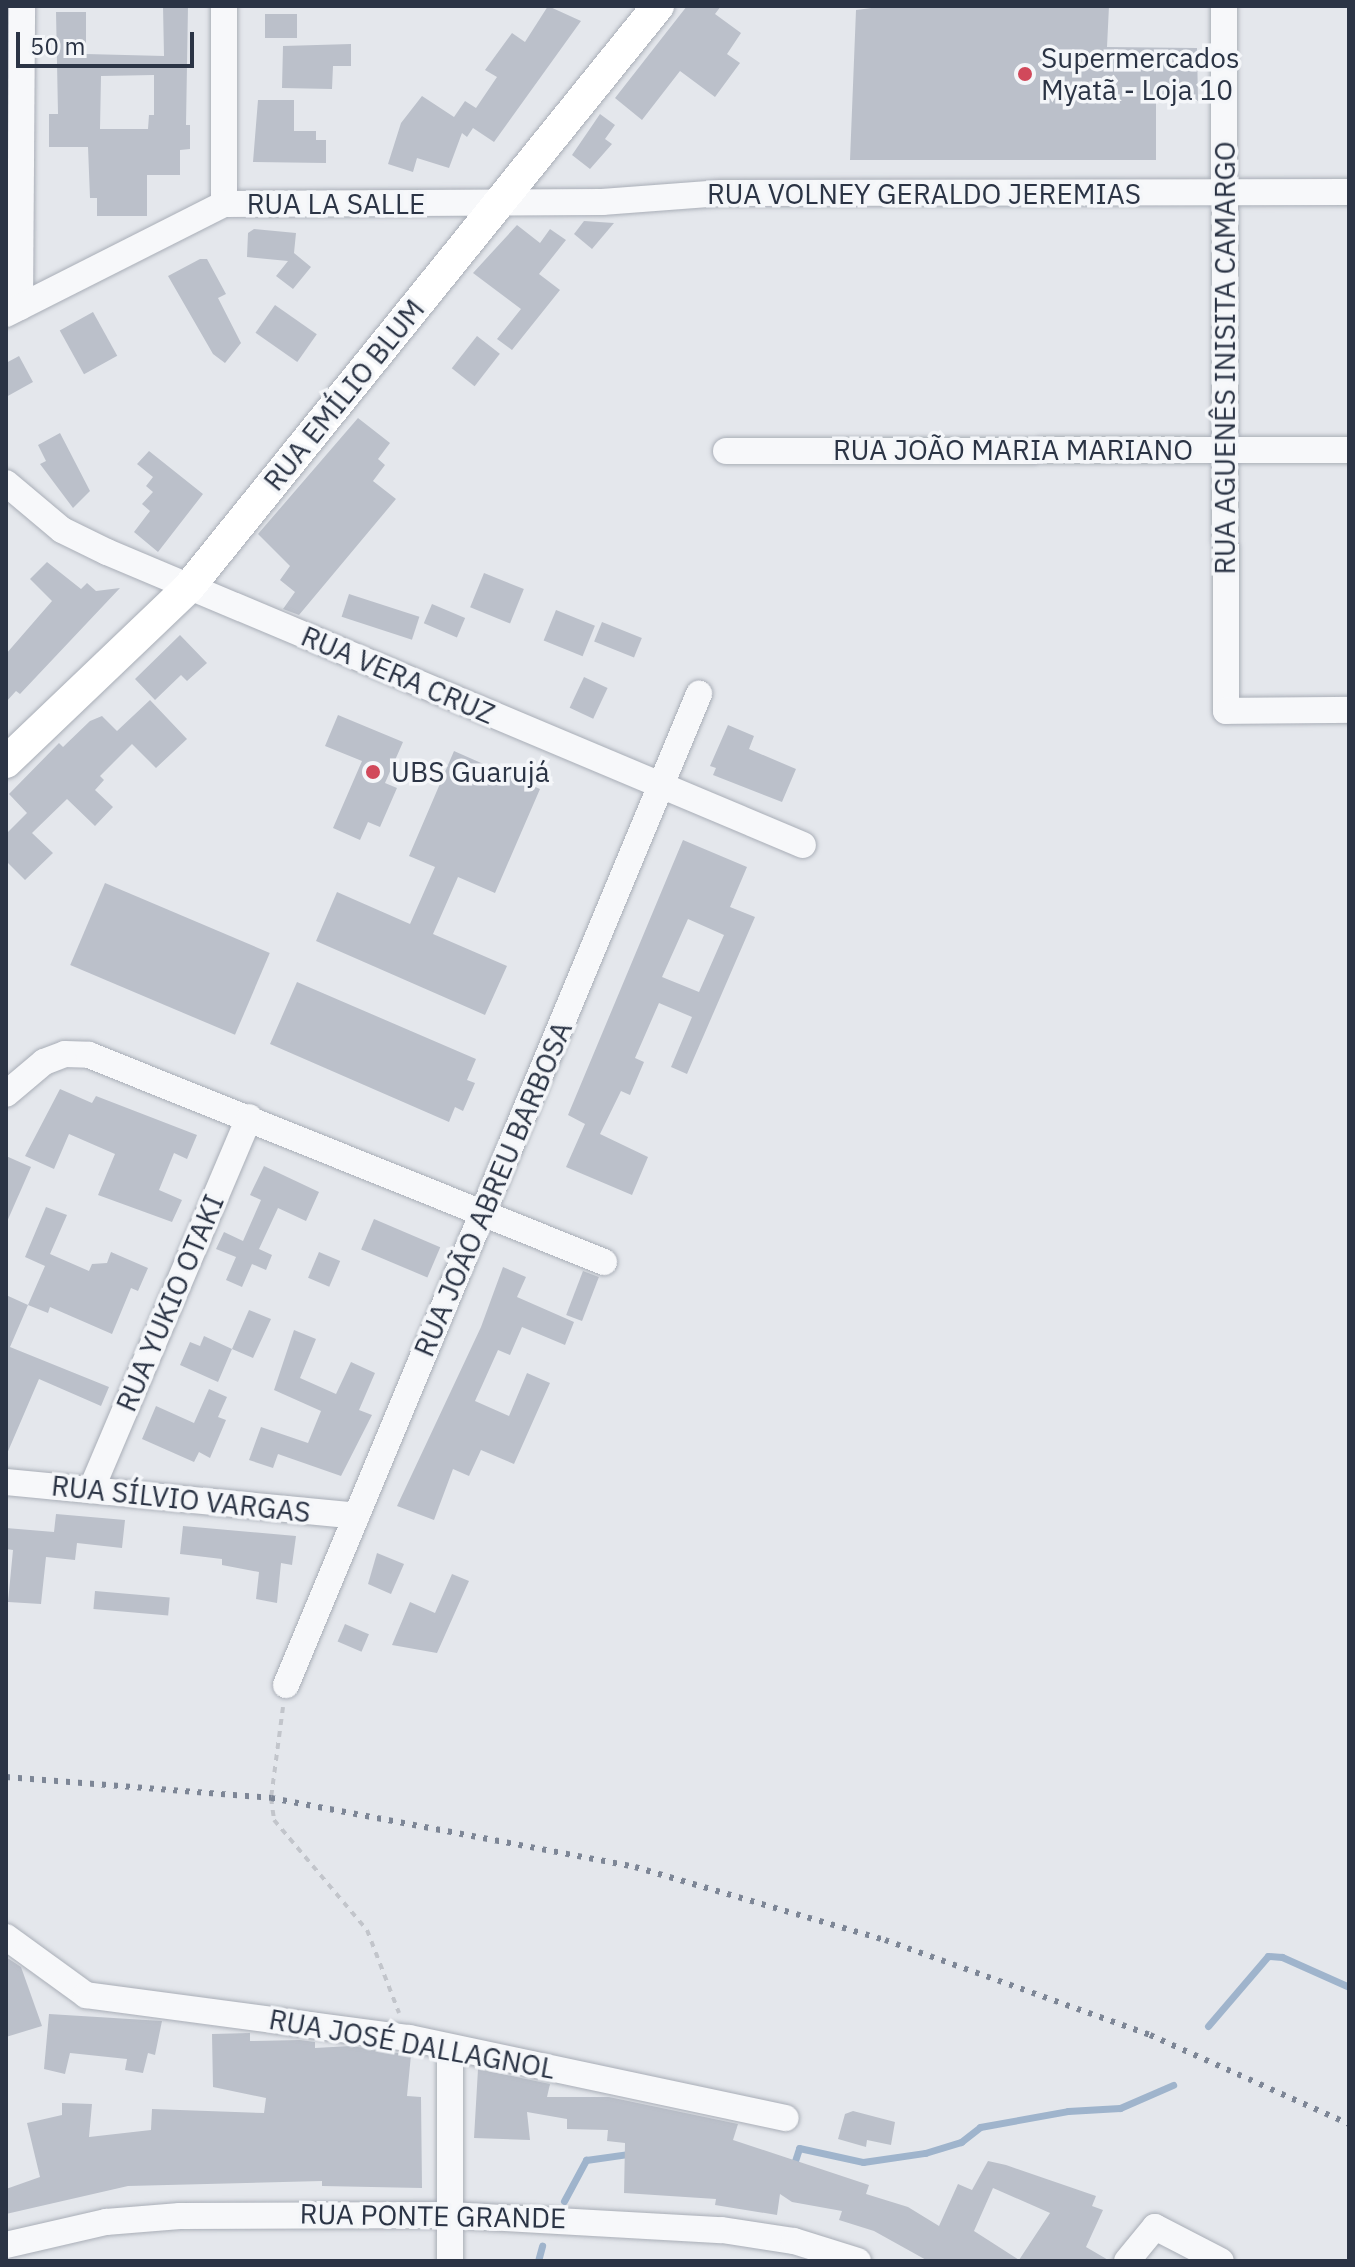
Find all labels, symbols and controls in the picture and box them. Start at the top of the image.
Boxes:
scale bar [20,16,198,66]
text: 50 m [30,30,85,62]
place label: Supermercados Myatã - Loja 10 [1041,41,1240,107]
marker: Supermercados Myatã - Loja 10 [1016,65,1034,83]
street label: RUA AGUENÊS INISITA CAMARGO [1208,141,1242,575]
street label: RUA VOLNEY GERALDO JEREMIAS [707,177,1141,211]
street label: RUA LA SALLE [247,187,425,221]
street label: RUA EMÍLIO BLUM [257,293,431,497]
street label: RUA JOÃO MARIA MARIANO [833,433,1193,467]
street label: RUA VERA CRUZ [296,619,500,731]
place label: UBS Guarujá [391,755,550,789]
marker: UBS Guarujá [362,761,384,783]
street label: RUA JOÃO ABREU BARBOSA [407,1016,579,1362]
street label: RUA YUKIO OTAKI [109,1190,231,1416]
street label: RUA SÍLVIO VARGAS [50,1469,312,1529]
street label: RUA JOSÉ DALLAGNOL [266,2002,558,2086]
street label: RUA PONTE GRANDE [299,2197,567,2235]

